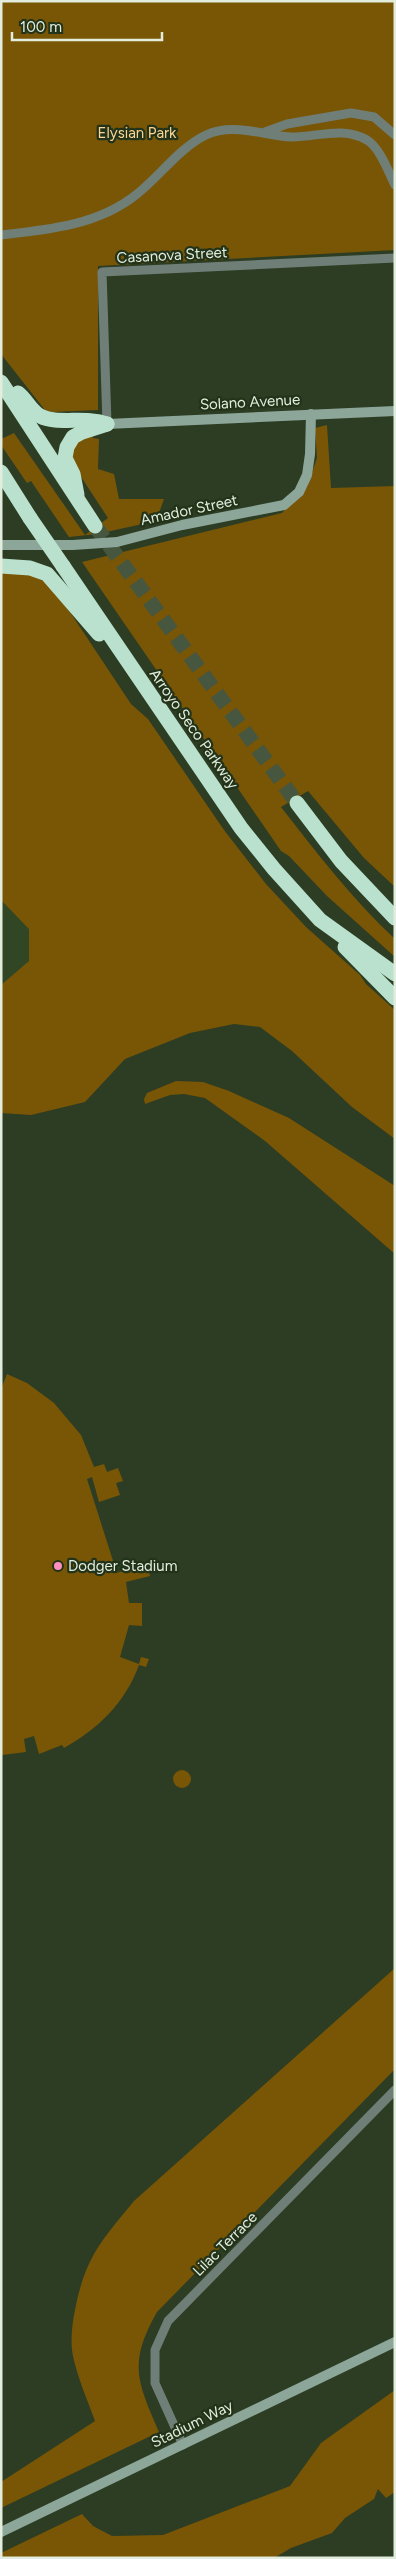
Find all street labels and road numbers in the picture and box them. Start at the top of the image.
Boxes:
street label: Casanova Street [116,243,228,267]
street label: Solano Avenue [199,390,301,414]
street label: Amador Street [139,491,240,529]
street label: Arroyo Seco Parkway [146,666,242,793]
street label: Lilac Terrace [189,2208,261,2280]
street label: Stadium Way [148,2396,236,2452]

